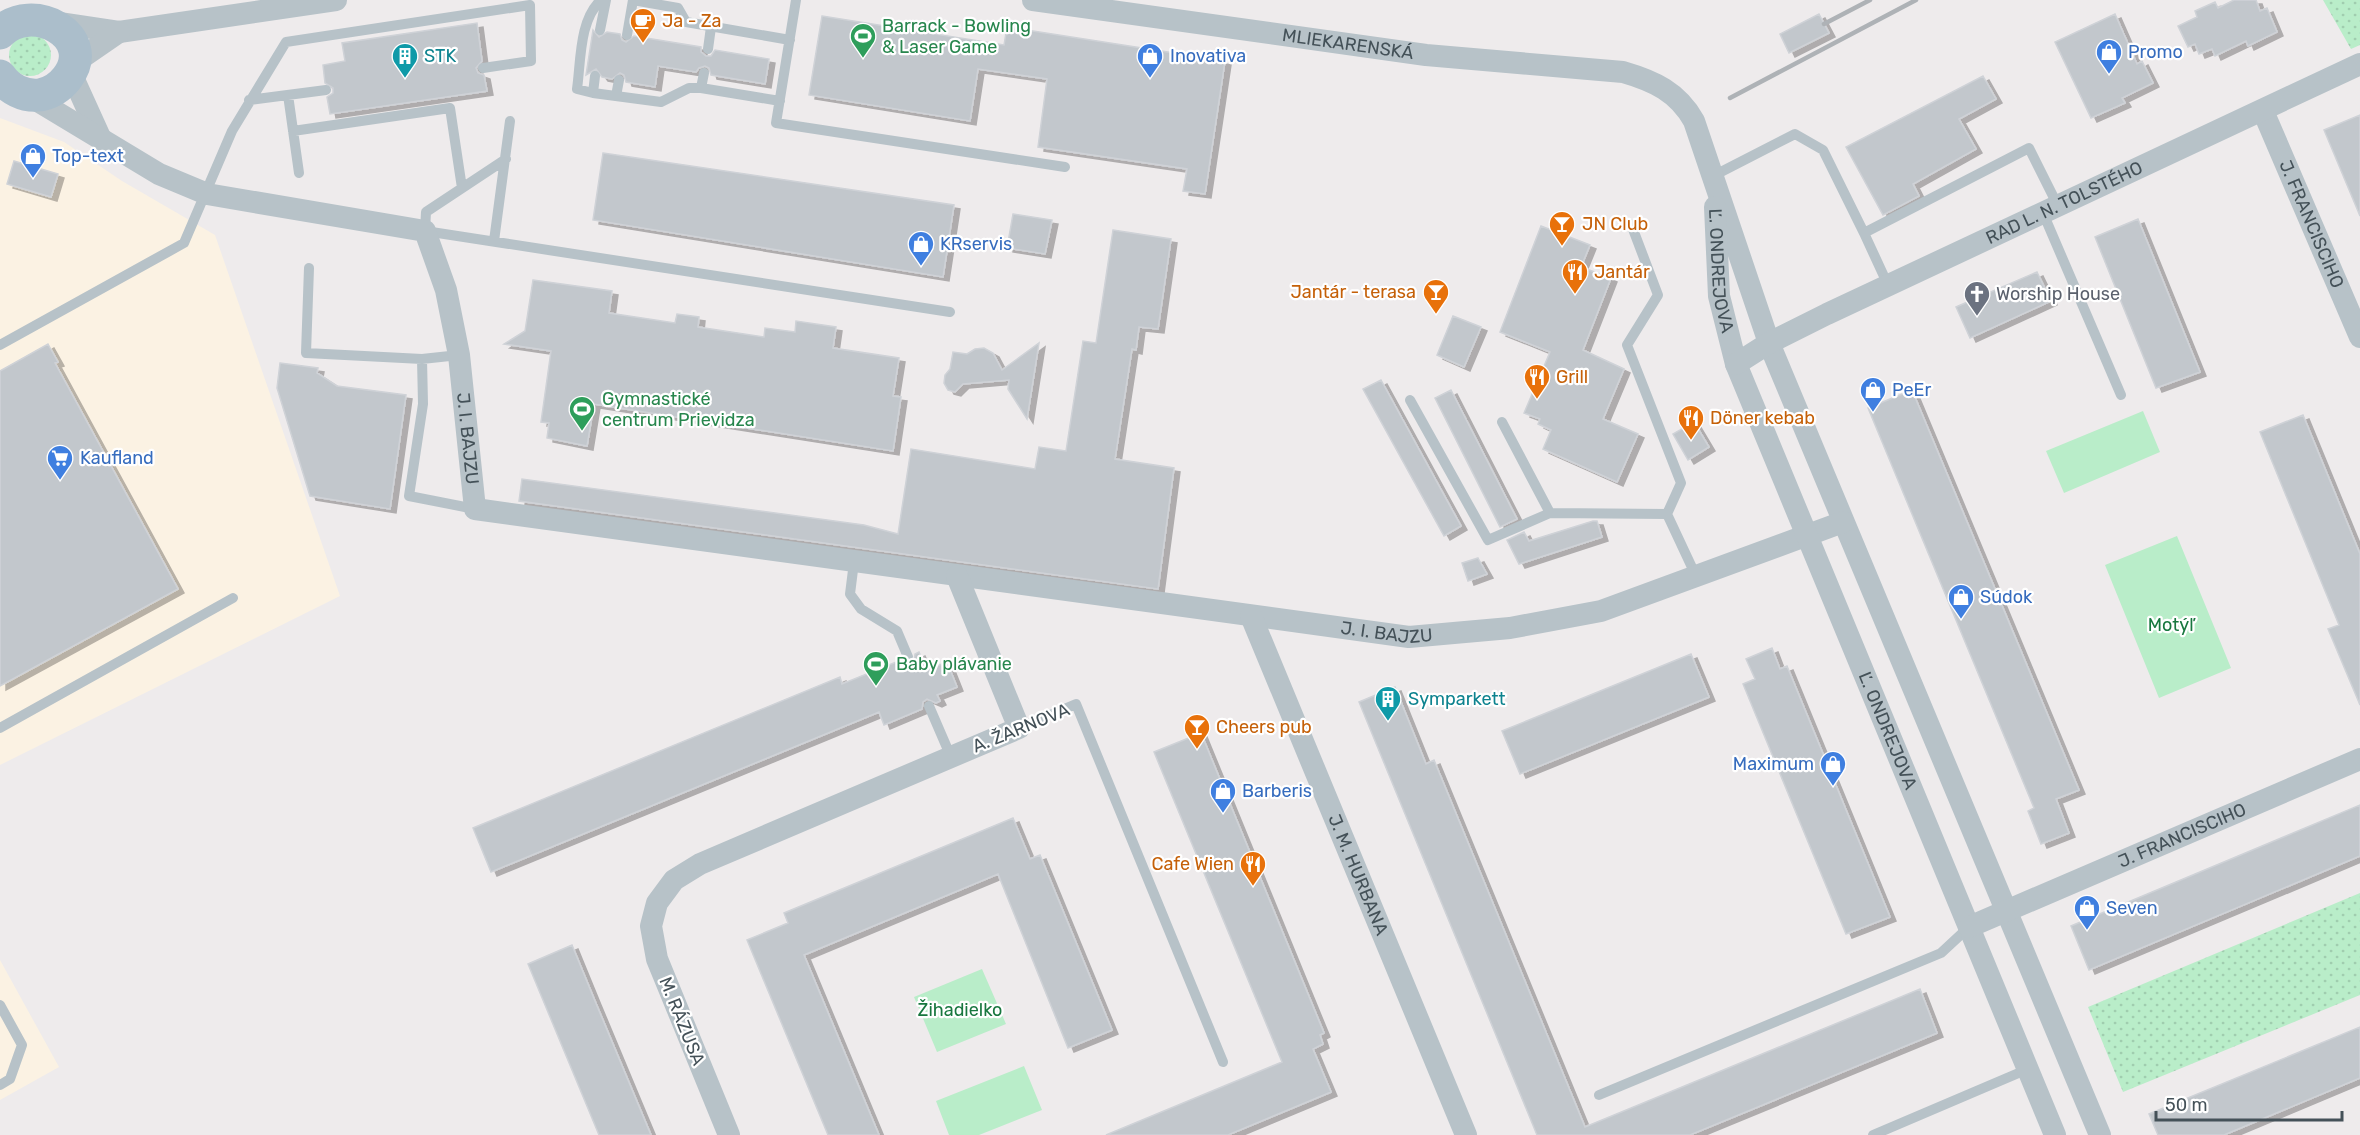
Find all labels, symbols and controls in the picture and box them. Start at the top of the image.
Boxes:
cafe icon: Ja - Za [628,6,658,44]
place label: Ja - Za [662,10,722,32]
place label: Barrack - Bowling & Laser Game [882,15,1031,58]
sports icon: Barrack - Bowling & Laser Game [848,21,878,59]
street label: MLIEKARENSKÁ [1281,24,1415,64]
shop icon: Promo [2094,37,2124,75]
building icon: STK [390,41,420,79]
shop icon: Inovativa [1135,41,1165,79]
place label: Promo [2128,41,2183,63]
place label: STK [424,45,456,67]
place label: Inovativa [1170,45,1246,67]
shop icon: Top-text [18,141,48,179]
place label: Top-text [52,145,124,167]
street label: RAD L. N. TOLSTÉHO [1982,157,2146,249]
street label: J. FRANCISCIHO [2274,157,2349,291]
street label: Ľ. ONDREJOVA [1704,208,1739,335]
bar icon: JN Club [1547,209,1577,247]
place label: JN Club [1582,213,1648,235]
shop icon: KRservis [906,229,936,267]
place label: KRservis [940,233,1012,255]
restaurant icon: Jantár [1560,257,1590,295]
place label: Jantár [1594,261,1650,283]
bar icon: Jantár - terasa [1421,277,1451,315]
church icon: Worship House [1962,279,1992,317]
place label: Jantár - terasa [1291,281,1416,303]
place label: Worship House [1996,283,2120,305]
restaurant icon: Grill [1522,362,1552,400]
place label: Grill [1556,366,1588,388]
shop icon: PeEr [1858,375,1888,413]
place label: PeEr [1892,379,1931,401]
place label: Gymnastické centrum Prievidza [602,388,755,431]
street label: J. I. BAJZU [452,391,483,486]
sports icon: Gymnastické centrum Prievidza [567,394,597,432]
restaurant icon: Döner kebab [1676,403,1706,441]
place label: Döner kebab [1710,407,1815,429]
supermarket icon: Kaufland [45,443,75,481]
place label: Kaufland [80,447,154,469]
shop icon: Súdok [1946,582,1976,620]
place label: Súdok [1980,586,2033,608]
park label: Motýľ [2148,614,2196,636]
street label: J. I. BAJZU [1339,617,1434,648]
sports icon: Baby plávanie [861,649,891,687]
place label: Baby plávanie [896,653,1012,675]
street label: Ľ. ONDREJOVA [1854,669,1922,793]
building icon: Symparkett [1373,684,1403,722]
place label: Symparkett [1408,688,1506,710]
street label: A. ŽARNOVA [969,699,1073,757]
bar icon: Cheers pub [1182,712,1212,750]
place label: Cheers pub [1216,716,1312,738]
shop icon: Maximum [1818,749,1848,787]
place label: Maximum [1733,753,1814,775]
shop icon: Barberis [1208,776,1238,814]
place label: Barberis [1242,780,1312,802]
street label: J. FRANCISCIHO [2115,798,2249,873]
street label: J. M. HURBANA [1323,811,1393,938]
restaurant icon: Cafe Wien [1238,849,1268,887]
place label: Cafe Wien [1151,853,1234,875]
shop icon: Seven [2072,893,2102,931]
place label: Seven [2106,897,2158,919]
street label: M. RÁZUSA [654,974,710,1068]
park label: Žihadielko [918,999,1002,1021]
scale bar [2156,1084,2342,1122]
text: 50 m [2165,1094,2208,1116]

